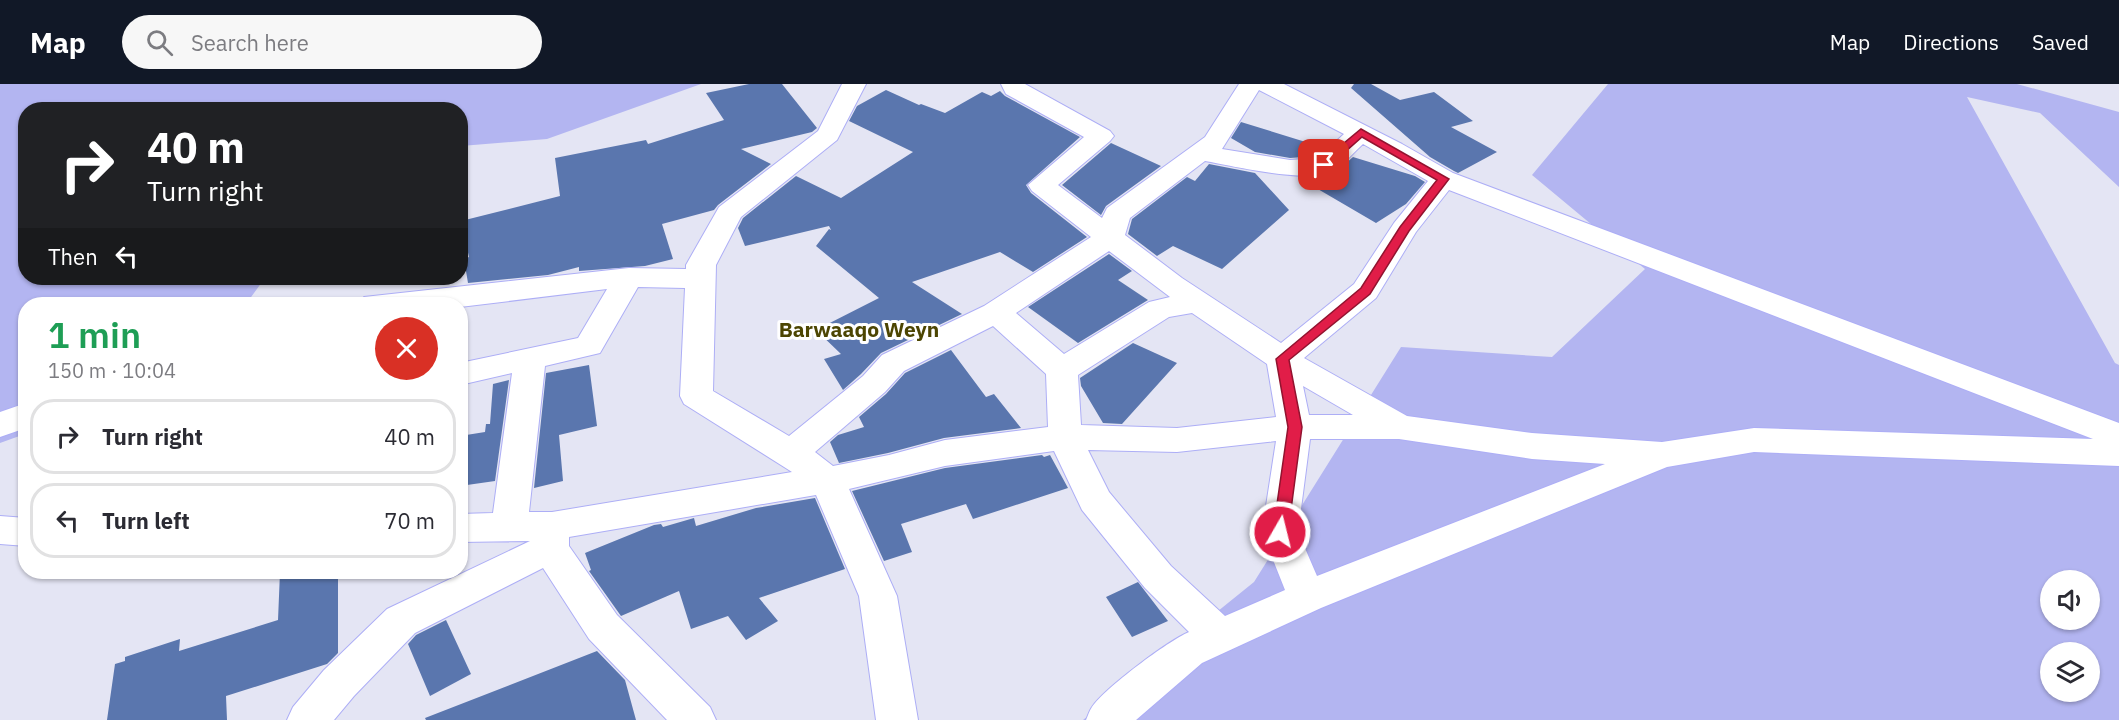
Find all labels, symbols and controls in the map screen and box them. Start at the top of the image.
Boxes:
search box [122,15,542,69]
text: Map [30,24,86,61]
icon: search [143,26,176,59]
text: Search here [191,28,309,57]
text: Map [1830,28,1870,56]
text: Directions [1903,28,1999,56]
text: Saved [2032,28,2089,56]
text: 40 m [147,120,245,175]
icon: right [48,126,126,204]
pin [1298,139,1349,190]
icon: arrive [1307,148,1340,181]
text: Turn right [147,173,264,208]
icon: left [110,240,143,273]
text: Then [48,242,98,271]
text: 1 min [48,311,141,358]
district label: Barwaaqo Weyn [779,315,939,343]
button: close [375,317,438,380]
text: 150 m · 10:04 [48,357,176,384]
icon: right [51,420,84,453]
text: Turn right [102,422,203,451]
text: 40 m [384,422,435,451]
position arrow [1248,500,1312,564]
icon: left [51,504,84,537]
text: Turn left [102,506,190,535]
text: 70 m [384,506,435,535]
map controls [2040,570,2100,702]
button: sound [2040,570,2100,630]
button: layers [2040,642,2100,702]

